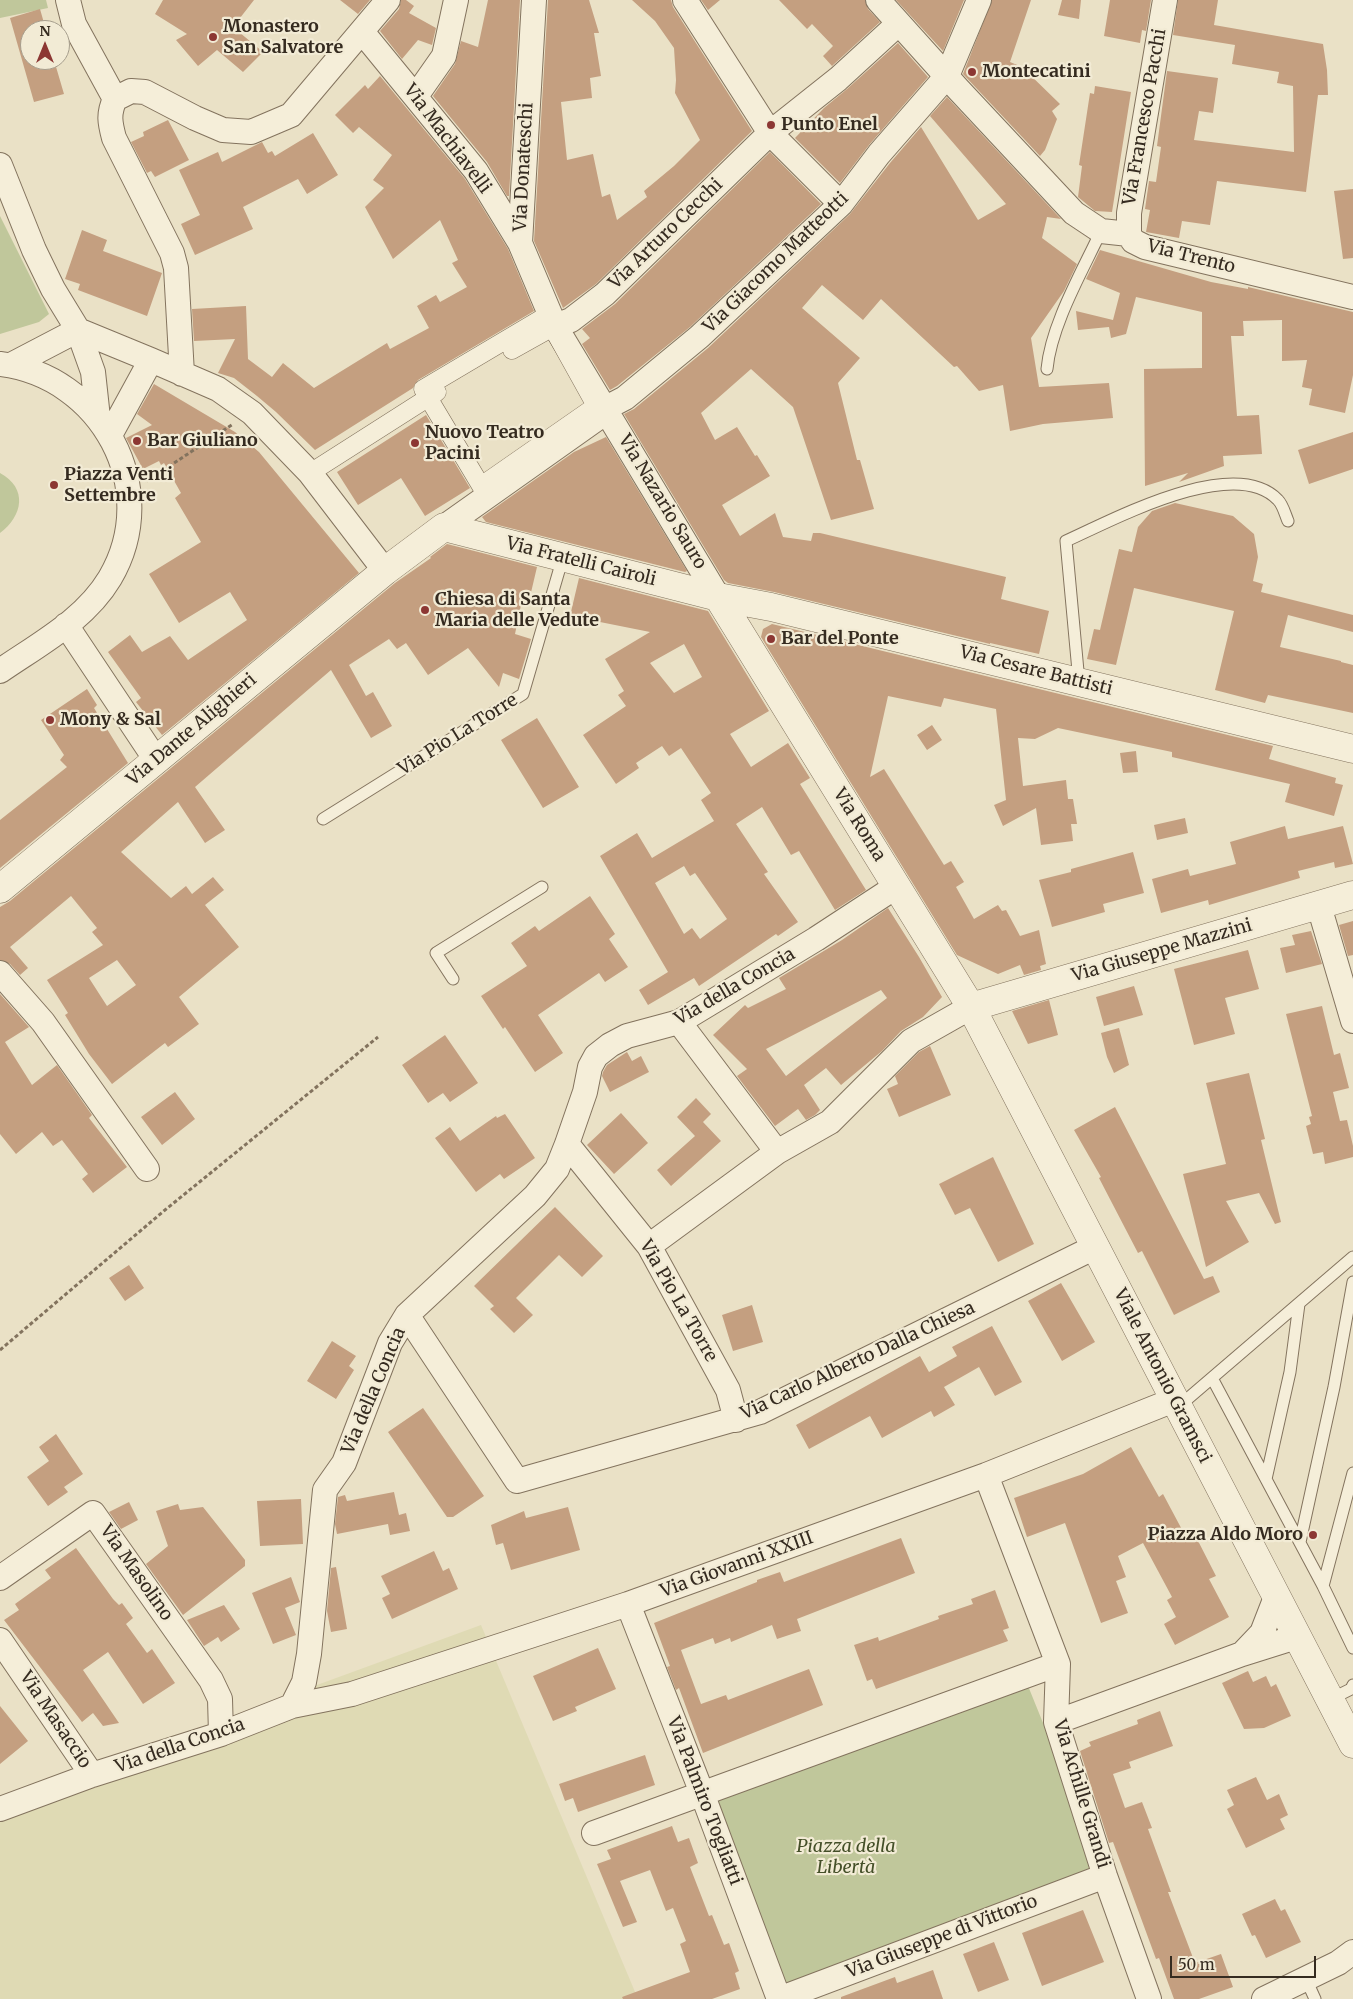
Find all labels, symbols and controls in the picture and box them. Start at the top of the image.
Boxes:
place label: Monastero San Salvatore [223,16,343,58]
north arrow [20,20,70,70]
text: N [39,22,51,40]
street label: Via Francesco Pacchi [1119,27,1171,207]
marker: Monastero San Salvatore [207,31,219,43]
place label: Montecatini [982,61,1091,83]
marker: Montecatini [966,66,978,78]
street label: Via Machiavelli [399,80,495,198]
street label: Via Donateschi [510,102,538,232]
place label: Punto Enel [781,114,878,136]
marker: Punto Enel [765,119,777,131]
street label: Via Arturo Cecchi [605,174,727,294]
street label: Via Giacomo Matteotti [699,188,853,338]
street label: Via Trento [1145,236,1237,278]
place label: Nuovo Teatro Pacini [425,422,544,464]
place label: Bar Giuliano [147,430,258,452]
street label: Via Nazario Sauro [613,431,711,573]
marker: Bar Giuliano [131,435,143,447]
marker: Nuovo Teatro Pacini [409,437,421,449]
place label: Piazza Venti Settembre [64,464,173,506]
marker: Piazza Venti Settembre [48,479,60,491]
street label: Via Fratelli Cairoli [504,533,658,591]
place label: Chiesa di Santa Maria delle Vedute [435,589,599,632]
marker: Chiesa di Santa Maria delle Vedute [419,604,431,616]
place label: Bar del Ponte [781,628,899,650]
marker: Bar del Ponte [765,633,777,645]
street label: Via Cesare Battisti [957,642,1115,700]
street label: Via Dante Alighieri [123,669,261,791]
street label: Via Pio La Torre [394,690,522,780]
place label: Mony & Sal [60,709,161,731]
marker: Mony & Sal [44,714,56,726]
street label: Via Roma [828,785,890,865]
street label: Via Giuseppe Mazzini [1069,915,1255,987]
street label: Via della Concia [671,944,799,1030]
street label: Via Pio La Torre [634,1236,722,1366]
street label: Viale Antonio Gramsci [1109,1285,1215,1467]
street label: Via Carlo Alberto Dalla Chiesa [738,1297,978,1425]
street label: Via della Concia [338,1324,410,1458]
street label: Via Masolino [95,1521,177,1625]
place label: Piazza Aldo Moro [1148,1524,1303,1546]
street label: Via Giovanni XXIII [658,1527,816,1603]
marker: Piazza Aldo Moro [1307,1529,1319,1541]
street label: Via Masaccio [15,1667,95,1773]
street label: Via della Concia [112,1714,248,1778]
street label: Via Palmiro Togliatti [662,1714,746,1888]
street label: Via Achille Grandi [1048,1717,1114,1871]
park label: Piazza della Libertà [796,1836,896,1878]
street label: Via Giuseppe di Vittorio [843,1891,1041,1983]
scale bar [1173,1946,1319,1978]
text: 50 m [1178,1955,1215,1974]

